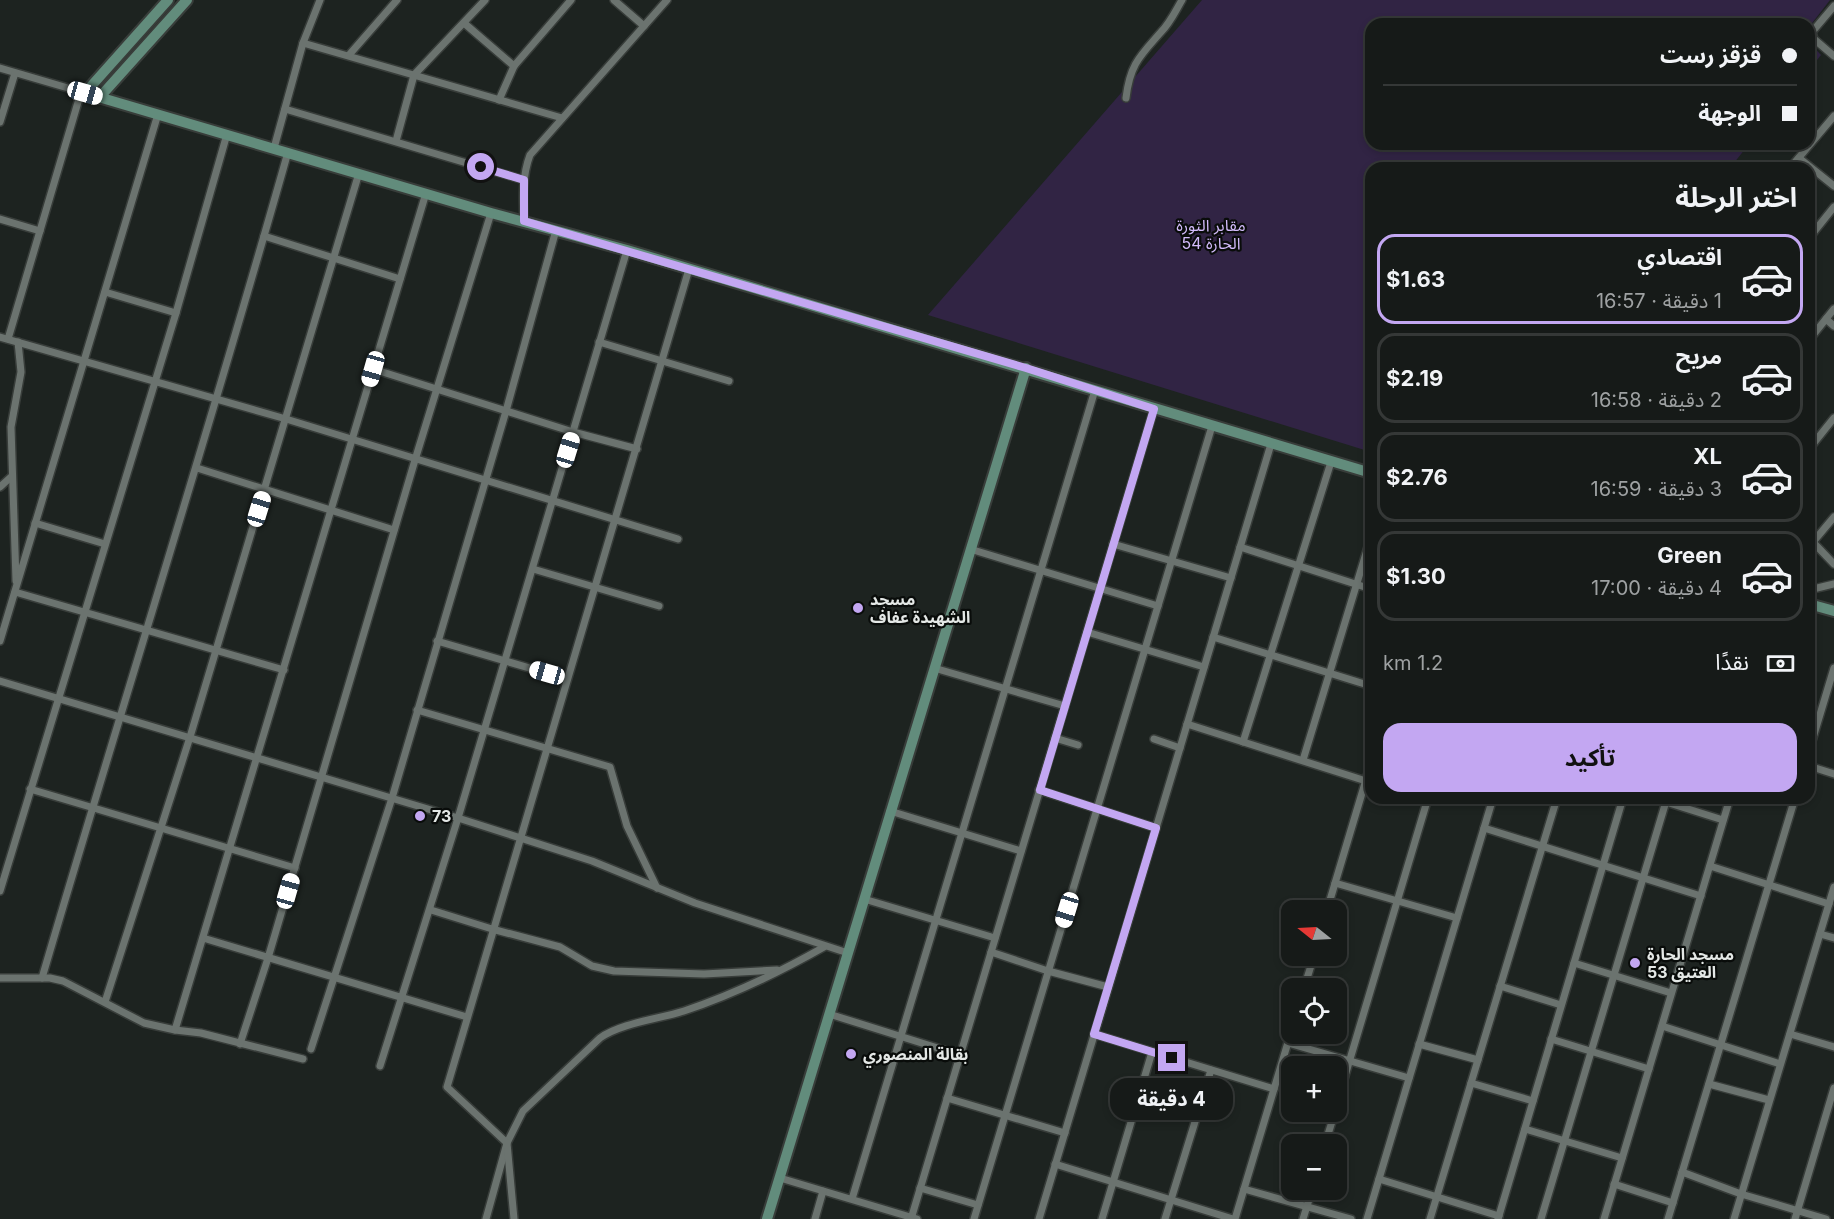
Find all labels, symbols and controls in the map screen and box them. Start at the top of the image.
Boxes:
text: قزقز رست [1660,42,1761,68]
car [65,79,105,107]
text: الوجهة [1698,100,1761,126]
route start [467,153,494,180]
text: اختر الرحلة [1675,181,1797,214]
park label: مقابر الثورة الحارة 54 [1176,215,1246,253]
text: اقتصادي [1637,244,1722,270]
icon: car [1740,252,1794,306]
text: $1.63 [1386,266,1445,292]
text: 1 دقيقة · 16:57 [1596,289,1722,313]
text: مريح [1676,343,1722,369]
car [359,349,387,389]
icon: car [1740,351,1794,405]
text: $2.19 [1386,365,1443,391]
text: 2 دقيقة · 16:58 [1591,388,1722,412]
car [554,430,582,470]
text: XL [1693,443,1722,469]
icon: car [1740,450,1794,504]
text: $2.76 [1386,464,1448,490]
text: 3 دقيقة · 16:59 [1591,477,1722,501]
car [245,489,273,529]
text: Green [1657,542,1722,568]
icon: car [1740,549,1794,603]
text: $1.30 [1386,563,1446,589]
text: 4 دقيقة · 17:00 [1591,576,1722,600]
place label: مسجد الشهيدة عفاف [870,589,970,627]
marker: مسجد الشهيدة عفاف [851,601,865,615]
icon: cash [1764,647,1797,680]
text: نقدًا [1715,649,1749,675]
text: 1.2 km [1383,651,1443,675]
car [527,659,567,687]
button: تأكيد [1383,723,1797,792]
place label: 73 [432,806,451,826]
marker: 73 [413,809,427,823]
car [274,871,302,911]
car [1053,890,1081,930]
north arrow [1281,900,1347,966]
map controls [1281,900,1347,1200]
place label: مسجد الحارة 53 العتيق [1647,944,1734,983]
marker: مسجد الحارة 53 العتيق [1628,956,1642,970]
button: locate [1281,978,1347,1044]
place label: بقالة المنصوري [863,1044,968,1068]
route end [1158,1044,1185,1071]
marker: بقالة المنصوري [844,1047,858,1061]
button: + [1281,1056,1347,1122]
callout: 4 دقيقة [1110,1079,1234,1121]
text: 4 دقيقة [1137,1087,1206,1111]
button: − [1281,1134,1347,1200]

